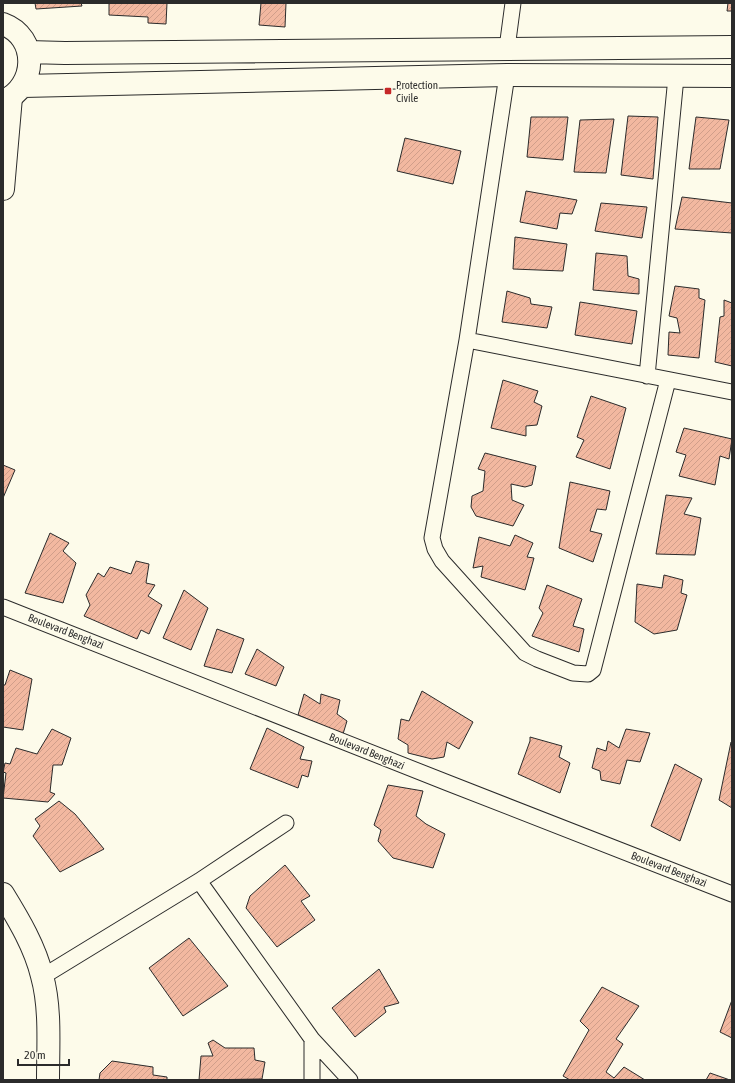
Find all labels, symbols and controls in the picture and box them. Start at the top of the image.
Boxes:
place label: Protection Civile [396,79,438,104]
marker: Protection Civile [383,86,393,96]
street label: Boulevard Benghazi [26,611,106,651]
street label: Boulevard Benghazi [328,730,406,772]
street label: Boulevard Benghazi [629,849,709,889]
scale bar [18,1041,69,1067]
text: 20 m [24,1048,46,1062]

